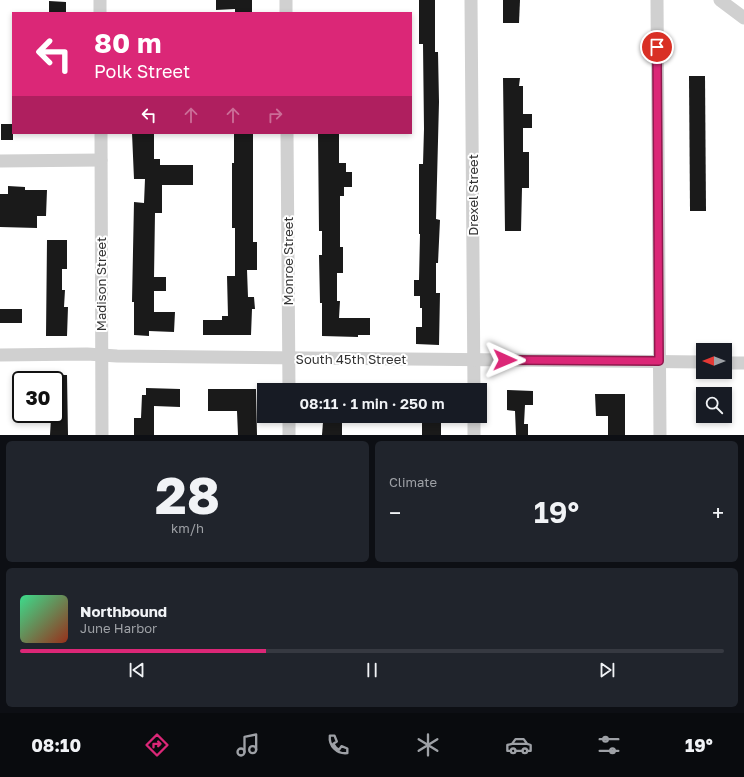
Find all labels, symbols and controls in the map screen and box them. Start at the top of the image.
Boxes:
text: 80 m [94,26,162,59]
icon: left [28,28,80,80]
pin [640,30,674,64]
icon: arrive [646,36,668,58]
text: Polk Street [94,60,190,82]
icon: left [138,104,160,126]
icon: ahead [180,104,202,126]
icon: ahead [222,104,244,126]
icon: right [264,104,286,126]
street label: Drexel Street [465,154,481,236]
street label: Monroe Street [280,217,296,306]
street label: Madison Street [93,237,109,331]
position arrow [484,339,526,381]
north arrow [696,343,732,379]
map controls [696,343,732,423]
street label: South 45th Street [296,351,406,367]
speed limit sign: 30 [12,371,64,423]
button: search [696,387,732,423]
text: 08:11 · 1 min · 250 m [299,394,445,412]
text: 28 [155,463,220,525]
text: Climate [389,474,437,490]
text: 19° [534,494,579,530]
text: − [389,499,401,526]
text: + [712,499,724,526]
text: km/h [171,520,204,536]
text: Northbound [80,602,167,620]
text: June Harbor [80,620,157,636]
icon: previous [126,659,148,681]
icon: pause [361,659,383,681]
icon: next [596,659,618,681]
icon: directions [143,731,171,759]
icon: music [234,731,262,759]
icon: phone [324,731,352,759]
icon: climate [414,731,442,759]
icon: car [505,731,533,759]
icon: filters [595,731,623,759]
text: 08:10 [31,734,81,756]
text: 19° [685,734,713,756]

